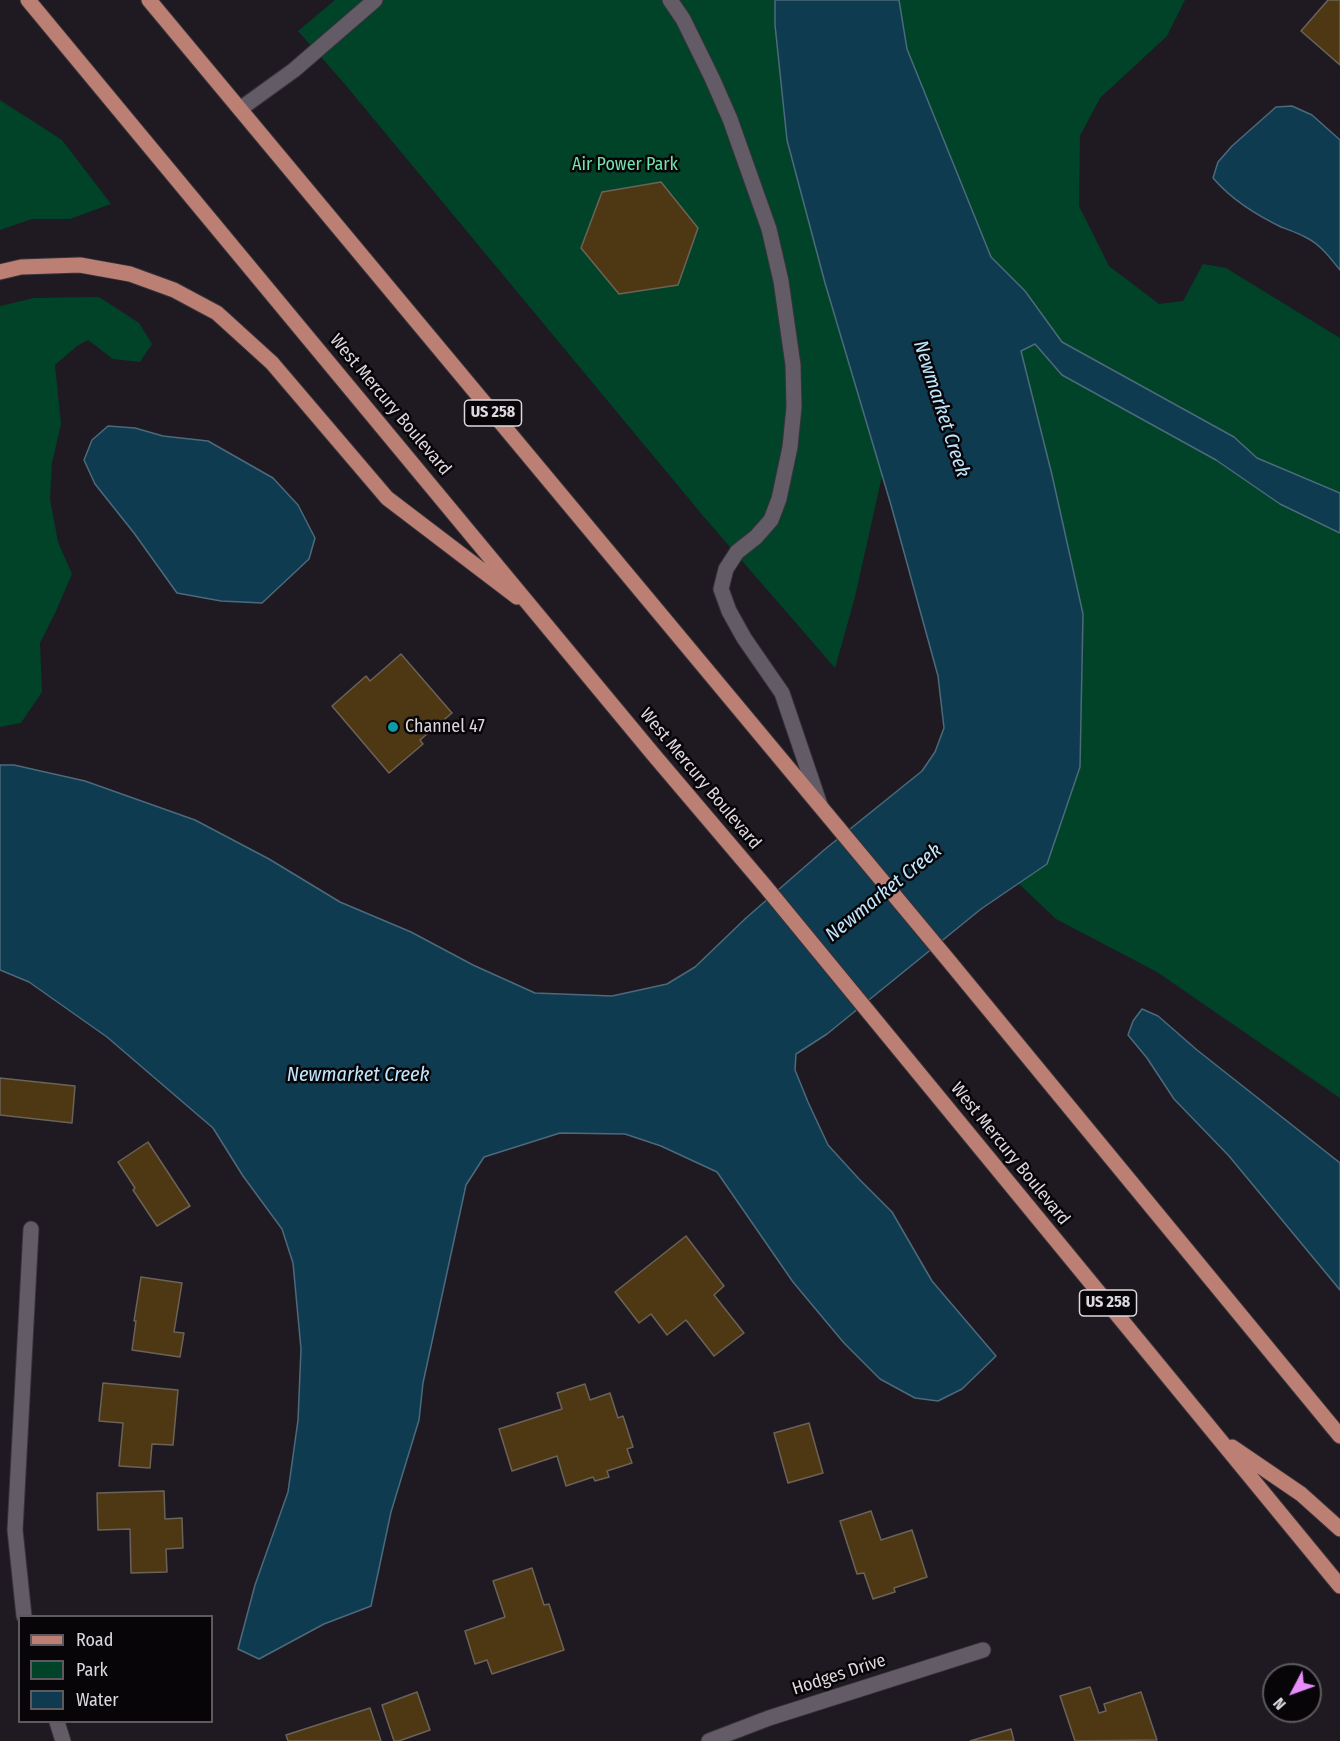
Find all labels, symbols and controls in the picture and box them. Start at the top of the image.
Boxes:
park label: Air Power Park [572,154,678,176]
street label: West Mercury Boulevard [325,330,455,480]
water label: Newmarket Creek [908,338,974,480]
road number: US 258 [464,400,522,426]
street label: West Mercury Boulevard [635,704,765,854]
place label: Channel 47 [405,716,485,738]
marker: Channel 47 [386,720,400,734]
water label: Newmarket Creek [821,839,947,947]
water label: Newmarket Creek [287,1063,429,1087]
street label: West Mercury Boulevard [946,1078,1074,1230]
road number: US 258 [1080,1290,1136,1316]
legend [18,1615,213,1723]
text: Road [76,1629,113,1651]
street label: Hodges Drive [789,1650,889,1700]
text: Park [76,1659,108,1681]
north arrow [1262,1663,1322,1723]
text: Water [76,1689,119,1711]
text: N [1269,1694,1290,1714]

